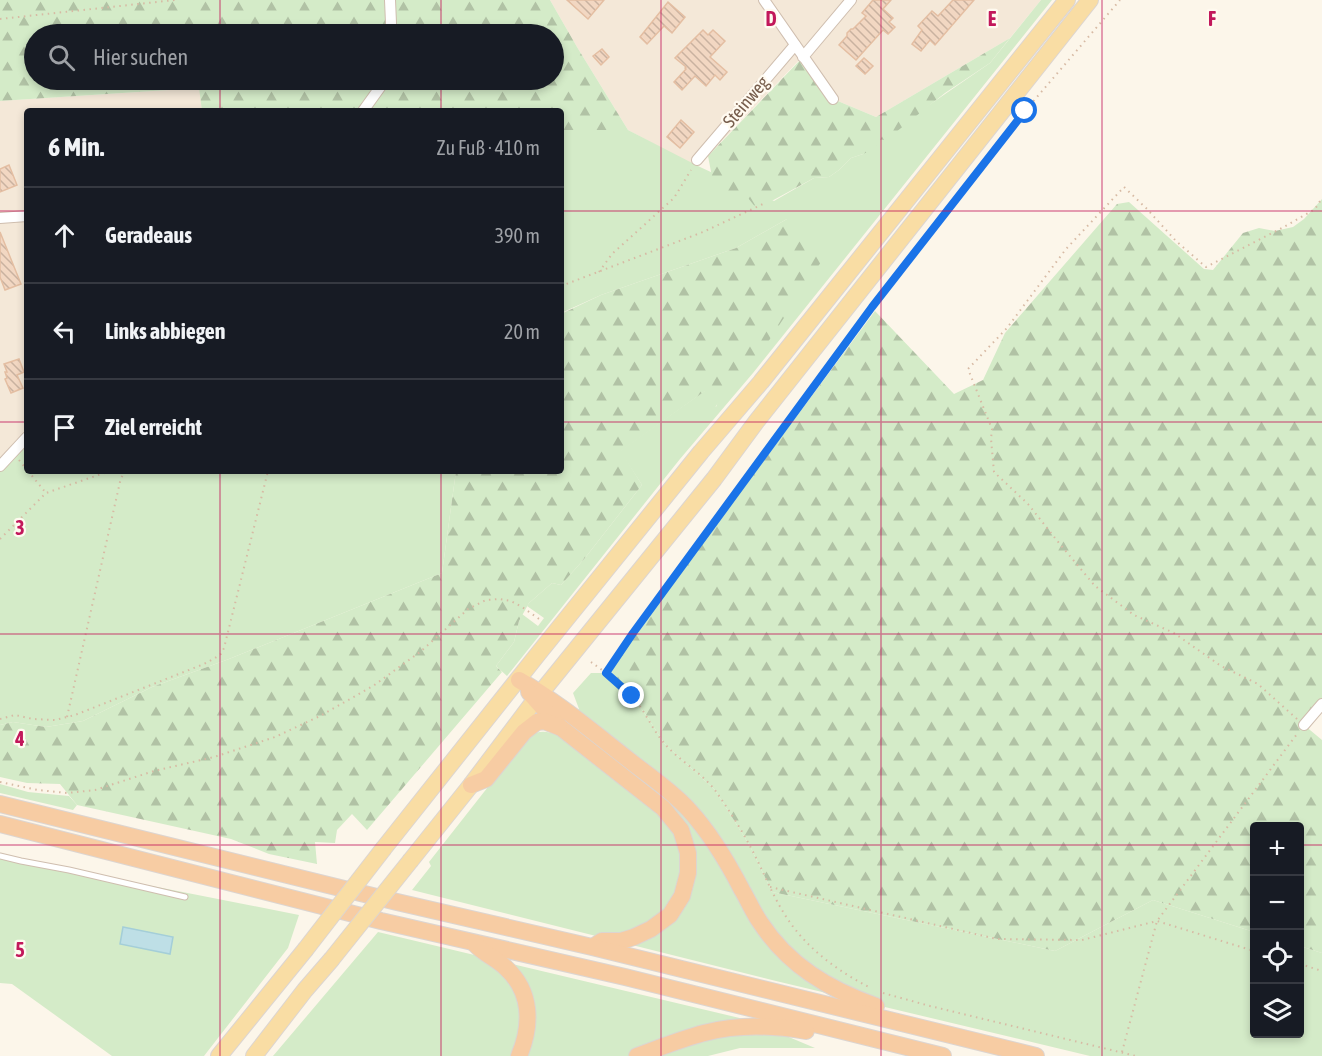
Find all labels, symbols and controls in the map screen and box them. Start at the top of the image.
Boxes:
text: D [765,7,777,30]
text: E [988,7,997,30]
text: F [1208,7,1216,30]
search box [24,24,564,90]
icon: search [45,41,78,74]
text: Hier suchen [93,44,188,70]
street label: Steinweg [718,72,773,131]
route start [1011,97,1037,123]
text: 6 Min. [48,132,104,162]
text: Zu Fuß · 410 m [437,136,540,159]
icon: ahead [48,219,81,252]
text: Geradeaus [105,222,192,248]
text: 390 m [495,224,540,247]
icon: left [48,315,81,348]
text: Links abbiegen [105,318,226,344]
text: 20 m [504,320,540,343]
icon: arrive [48,411,81,444]
text: Ziel erreicht [105,414,202,440]
text: 3 [15,516,25,539]
route end [618,682,644,708]
text: 4 [14,727,25,750]
map controls [1250,822,1304,1038]
button: + [1250,822,1304,876]
button: − [1250,876,1304,930]
button: locate [1250,930,1304,984]
text: 5 [15,938,25,961]
button: layers [1250,984,1304,1038]

